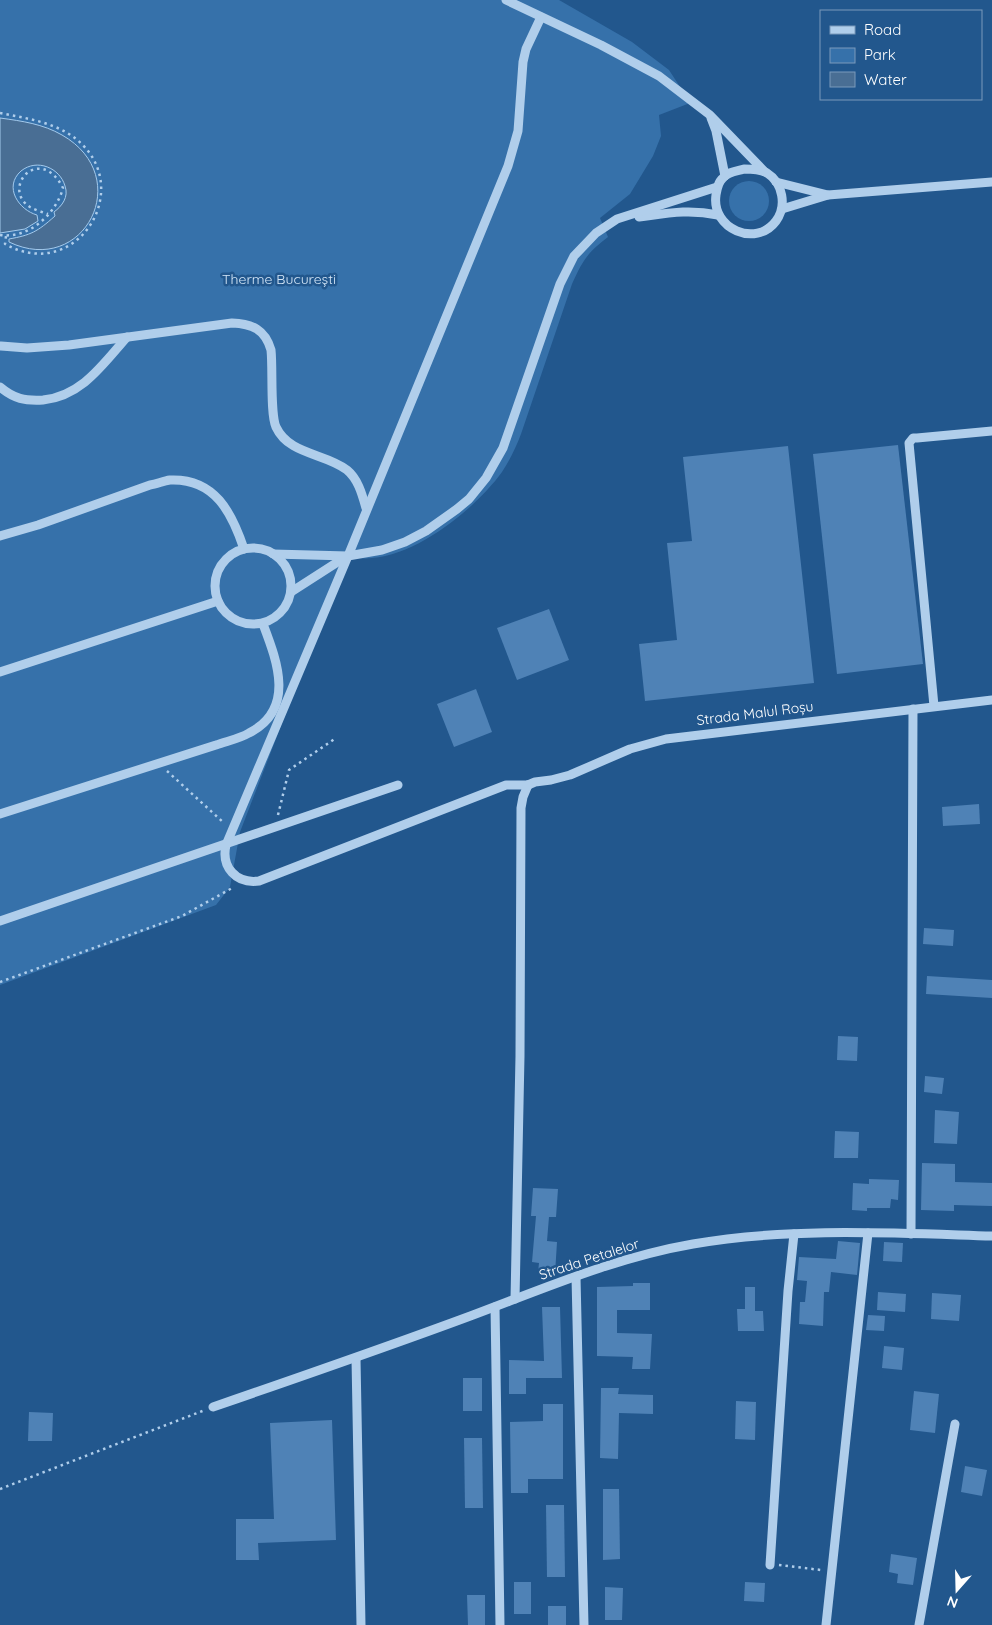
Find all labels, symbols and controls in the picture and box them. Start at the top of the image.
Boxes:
legend [820,10,982,100]
text: Road [864,20,901,39]
text: Park [864,45,896,64]
text: Water [864,70,907,89]
park label: Therme București [222,270,336,288]
street label: Strada Malul Roșu [696,697,814,729]
street label: Strada Petalelor [537,1234,642,1284]
north arrow [932,1565,982,1615]
text: N [945,1592,960,1612]

